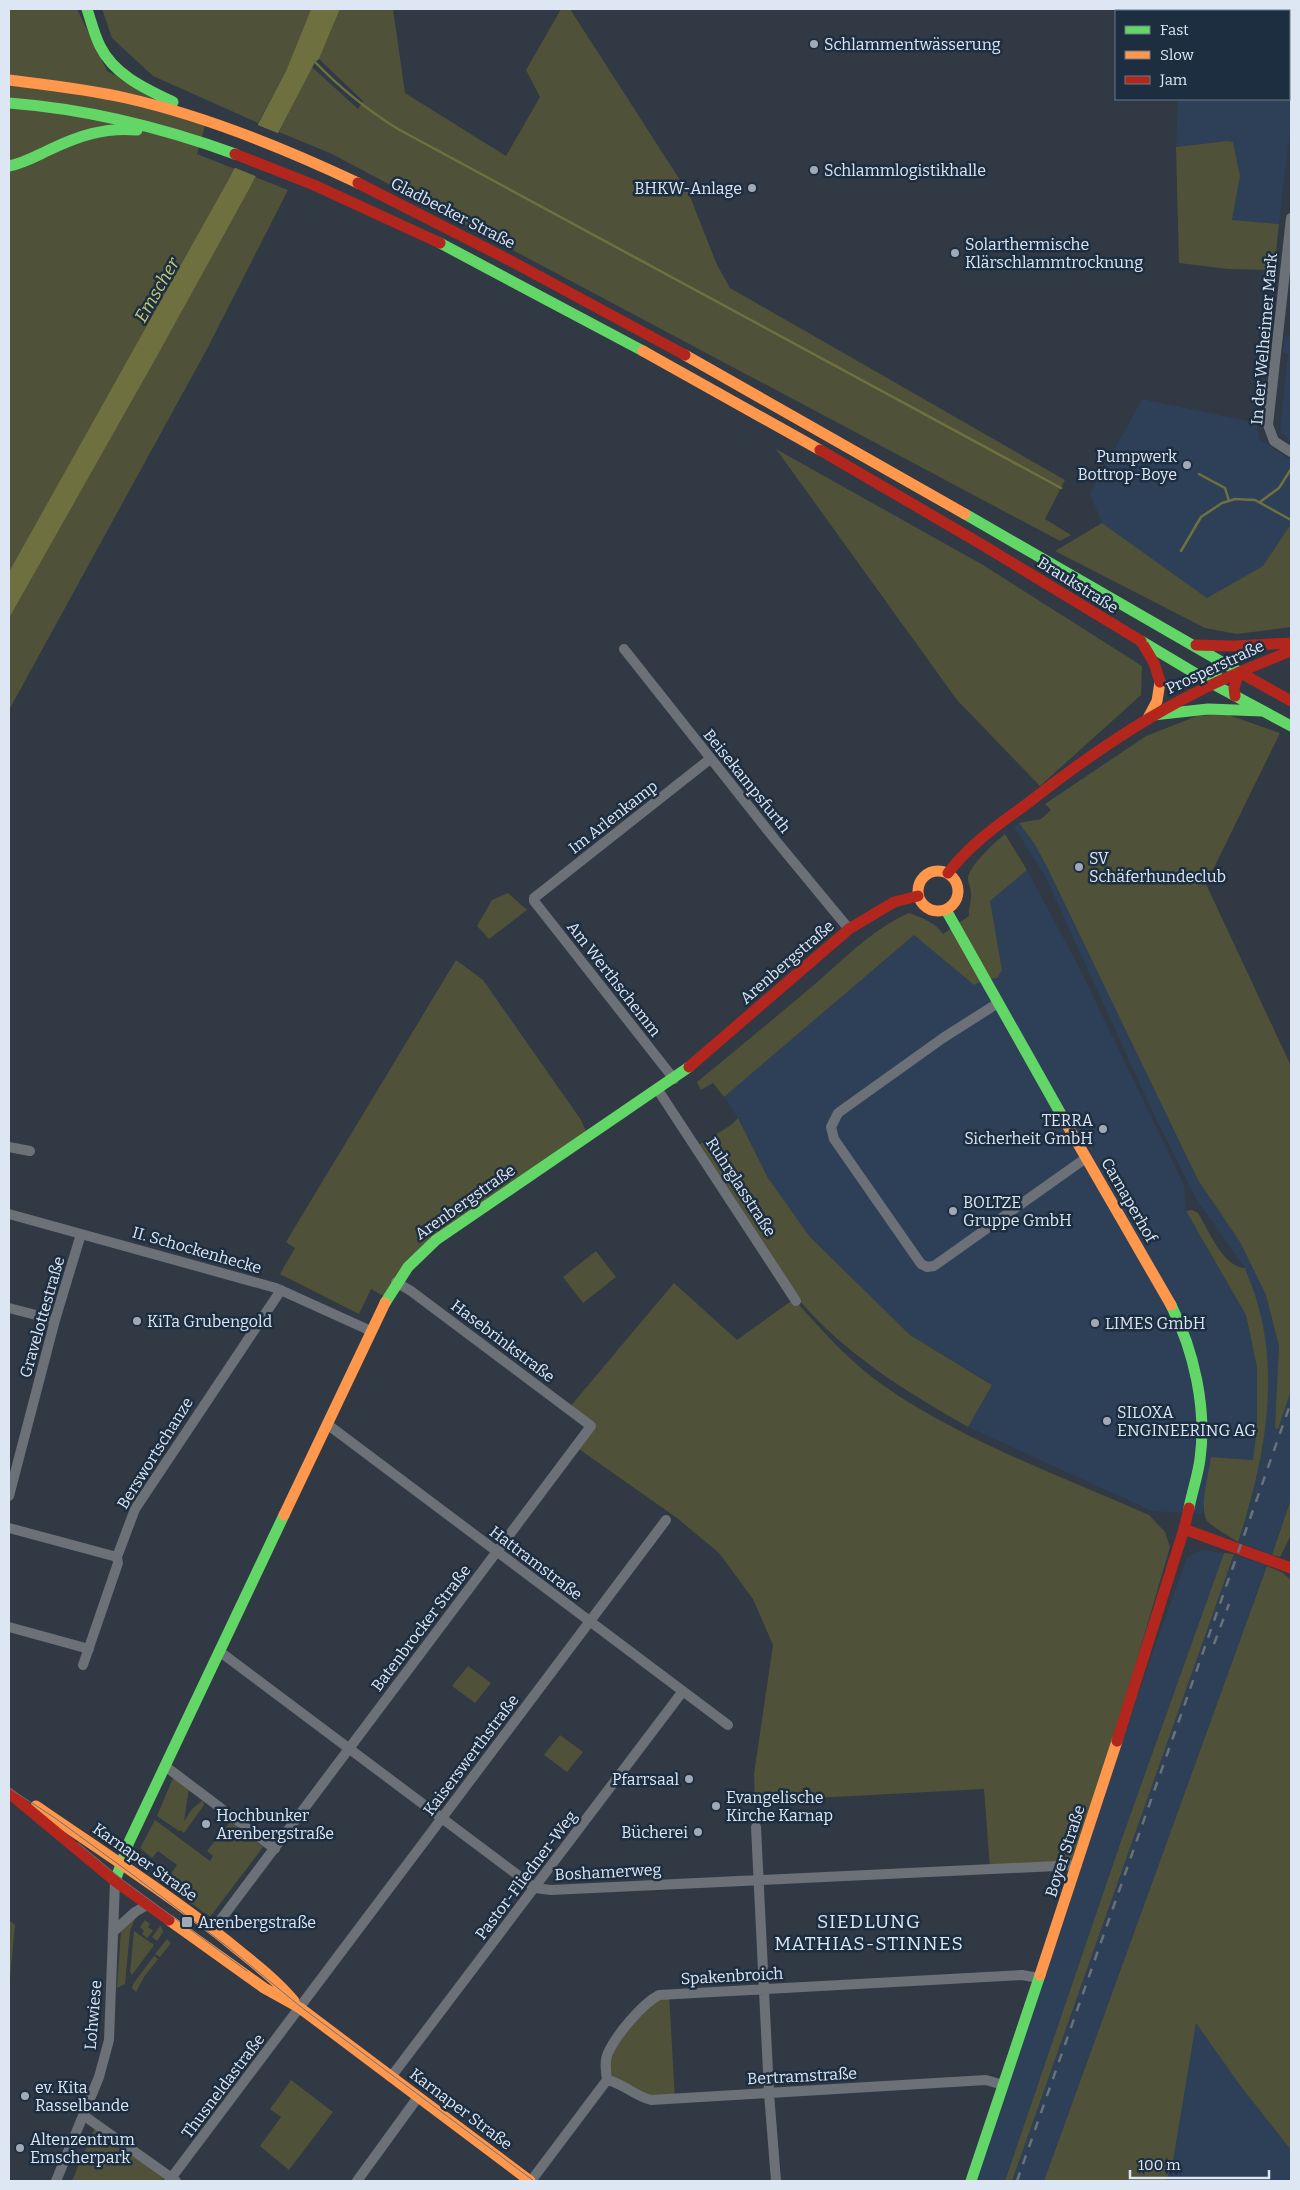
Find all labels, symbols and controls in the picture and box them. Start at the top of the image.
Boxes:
legend [1115,10,1290,100]
text: Fast [1160,21,1189,39]
place label: Schlammentwässerung [824,35,1001,54]
marker: Schlammentwässerung [808,38,820,50]
text: Slow [1160,46,1195,64]
text: Jam [1159,71,1188,89]
place label: Schlammlogistikhalle [824,161,986,180]
marker: Schlammlogistikhalle [808,164,820,176]
street label: Gladbecker Straße [388,173,518,253]
place label: BHKW-Anlage [634,179,742,198]
marker: BHKW-Anlage [746,182,758,194]
place label: Solarthermische Klärschlammtrocknung [965,235,1143,272]
marker: Solarthermische Klärschlammtrocknung [949,247,961,259]
street label: In der Welheimer Mark [1247,252,1281,426]
water label: Emscher [130,253,185,326]
place label: Pumpwerk Bottrop-Boye [1077,447,1177,484]
marker: Pumpwerk Bottrop-Boye [1181,459,1193,471]
street label: Braukstraße [1034,553,1122,617]
street label: Prosperstraße [1163,636,1267,698]
street label: Beisekampsfurth [699,725,795,837]
street label: Im Arlenkamp [565,776,661,858]
place label: SV Schäferhundeclub [1089,849,1226,886]
marker: SV Schäferhundeclub [1073,861,1085,873]
street label: Arenbergstraße [736,916,838,1008]
street label: Am Werthschemm [563,918,665,1040]
place label: TERRA Sicherheit GmbH [964,1111,1094,1148]
marker: TERRA Sicherheit GmbH [1097,1123,1109,1135]
street label: Ruhrglasstraße [702,1134,780,1240]
street label: Carnaperhof [1097,1154,1162,1247]
street label: Arenbergstraße [411,1160,519,1244]
place label: BOLTZE Gruppe GmbH [963,1193,1072,1230]
marker: BOLTZE Gruppe GmbH [947,1205,959,1217]
street label: II. Schockenhecke [130,1222,264,1278]
street label: Gravelottestraße [16,1254,68,1380]
street label: Hasebrinkstraße [447,1296,559,1386]
place label: KiTa Grubengold [147,1312,273,1331]
place label: LIMES GmbH [1105,1314,1206,1333]
marker: KiTa Grubengold [131,1315,143,1327]
marker: LIMES GmbH [1089,1317,1101,1329]
street label: Berswortschanze [113,1394,197,1512]
place label: SILOXA ENGINEERING AG [1117,1403,1256,1440]
marker: SILOXA ENGINEERING AG [1101,1415,1113,1427]
street label: Hattramstraße [486,1522,586,1604]
street label: Batenbrocker Straße [367,1561,475,1695]
street label: Kaiserswerthstraße [419,1691,523,1819]
place label: Pfarrsaal [612,1770,679,1789]
marker: Pfarrsaal [683,1773,695,1785]
place label: Evangelische Kirche Karnap [726,1788,833,1825]
marker: Evangelische Kirche Karnap [710,1800,722,1812]
street label: Boyer Straße [1041,1803,1089,1899]
place label: Hochbunker Arenbergstraße [216,1806,334,1843]
street label: Pastor-Fliedner-Weg [471,1807,581,1943]
marker: Hochbunker Arenbergstraße [200,1818,212,1830]
street label: Karnaper Straße [89,1819,201,1905]
place label: Bücherei [621,1823,688,1842]
marker: Bücherei [692,1826,704,1838]
street label: Boshamerweg [554,1860,662,1884]
district label: SIEDLUNG MATHIAS-STINNES [774,1910,964,1955]
place label: Arenbergstraße [198,1913,316,1932]
marker: Arenbergstraße [180,1915,194,1929]
street label: Spakenbroich [680,1964,784,1988]
street label: Lohwiese [80,1979,106,2051]
street label: Thusneldastraße [178,2030,268,2142]
street label: Karnaper Straße [406,2064,516,2154]
street label: Bertramstraße [747,2064,857,2088]
place label: ev. Kita Rasselbande [35,2078,129,2115]
marker: ev. Kita Rasselbande [19,2090,31,2102]
place label: Altenzentrum Emscherpark [30,2130,135,2167]
marker: Altenzentrum Emscherpark [14,2142,26,2154]
scale bar [1130,2148,1269,2180]
text: 100 m [1138,2156,1181,2174]

